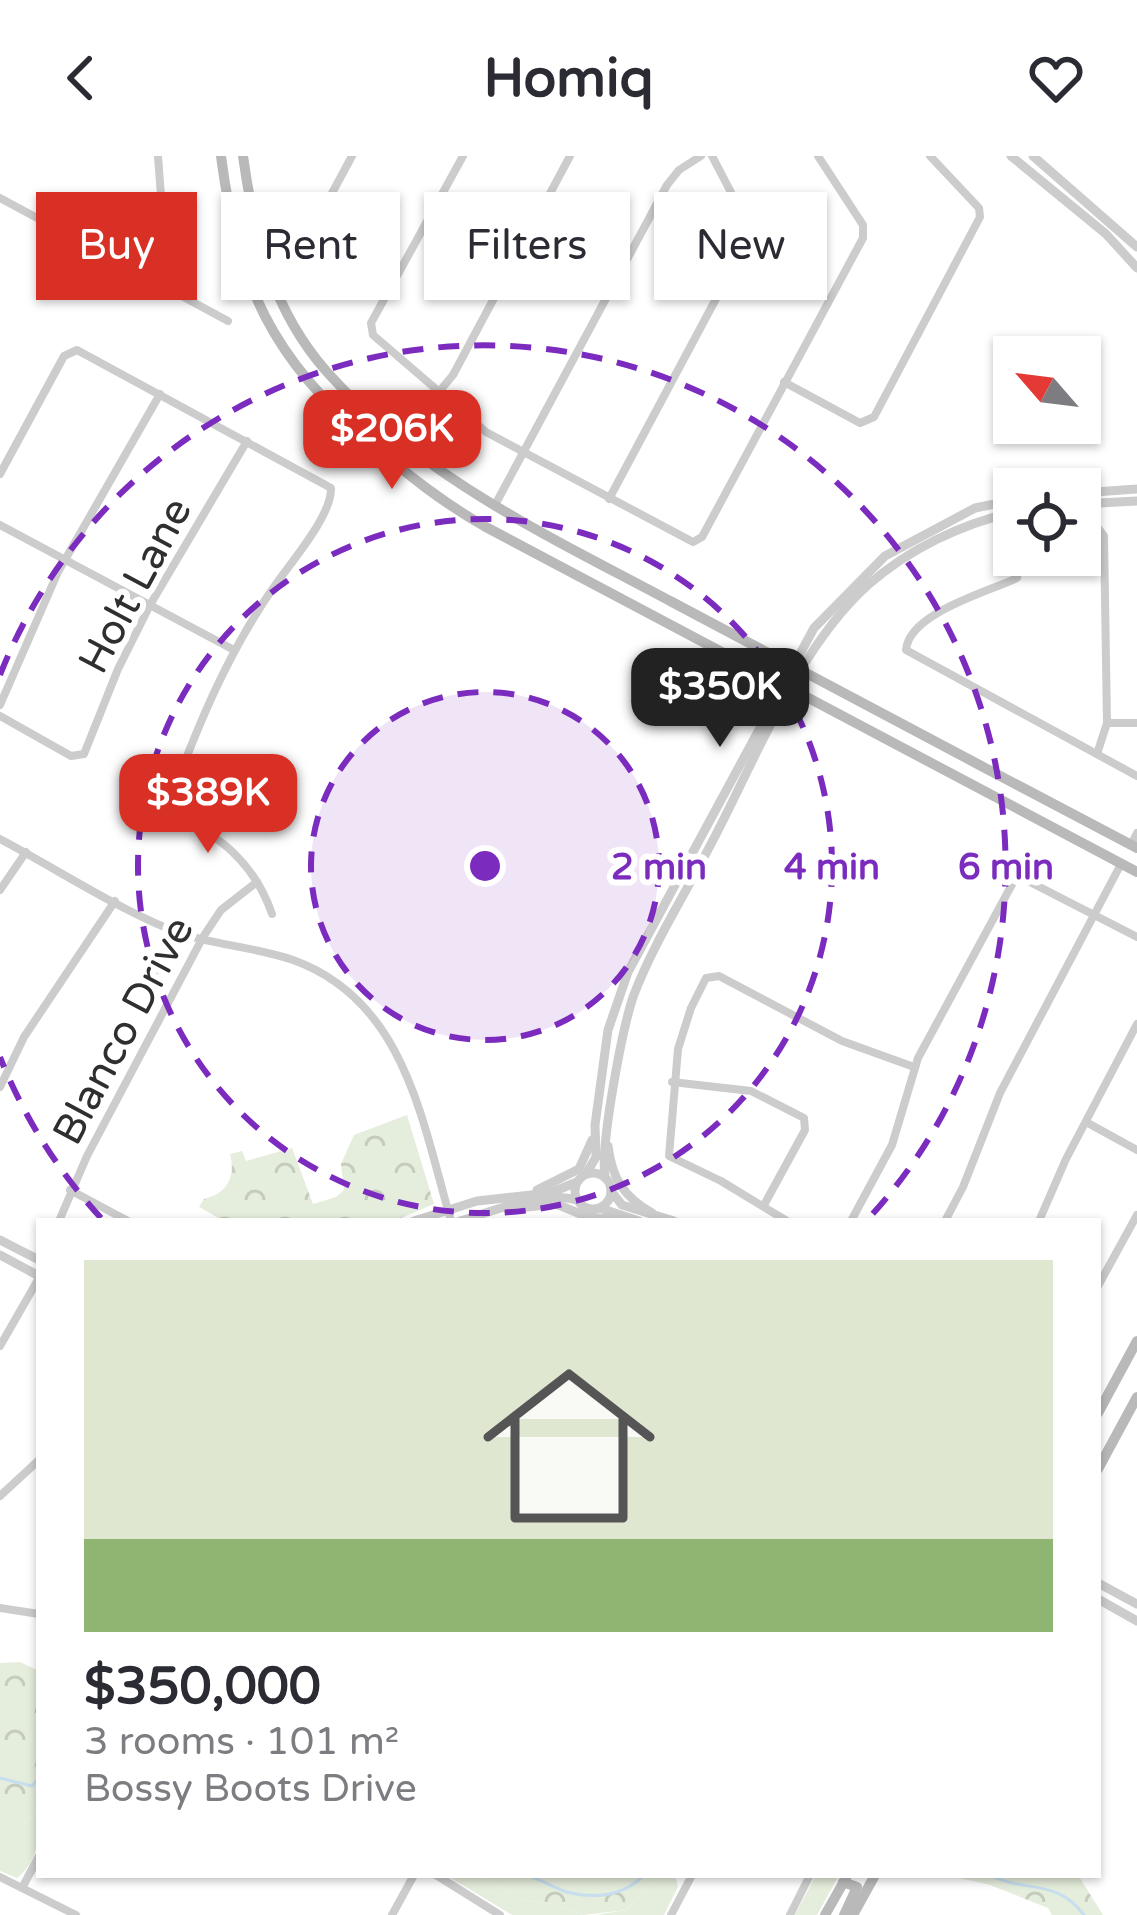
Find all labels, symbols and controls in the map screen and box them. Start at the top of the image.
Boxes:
icon: back [48,45,114,111]
icon: heart [1023,45,1089,111]
text: Homiq [484,46,653,111]
chip: Buy [36,192,197,300]
chip: Rent [221,192,400,300]
chip: Filters [424,192,630,300]
chip: New [654,192,827,300]
north arrow [993,336,1101,444]
map controls [993,336,1101,576]
pin: $206K [308,390,476,492]
text: $206K [330,405,454,452]
button: locate [993,468,1101,576]
street label: Holt Lane [68,489,203,682]
pin: $350K [636,648,804,750]
text: $350K [658,663,782,710]
pin: $389K [124,754,292,856]
text: $389K [146,769,270,816]
centre of rings [464,845,506,887]
text: 2 min [611,846,707,889]
text: 4 min [784,846,880,889]
text: 6 min [958,846,1054,889]
street label: Blanco Drive [42,908,205,1153]
icon: home [461,1338,677,1554]
text: $350,000 [84,1656,321,1718]
text: 3 rooms · 101 m² [84,1718,399,1765]
text: Bossy Boots Drive [84,1765,417,1812]

